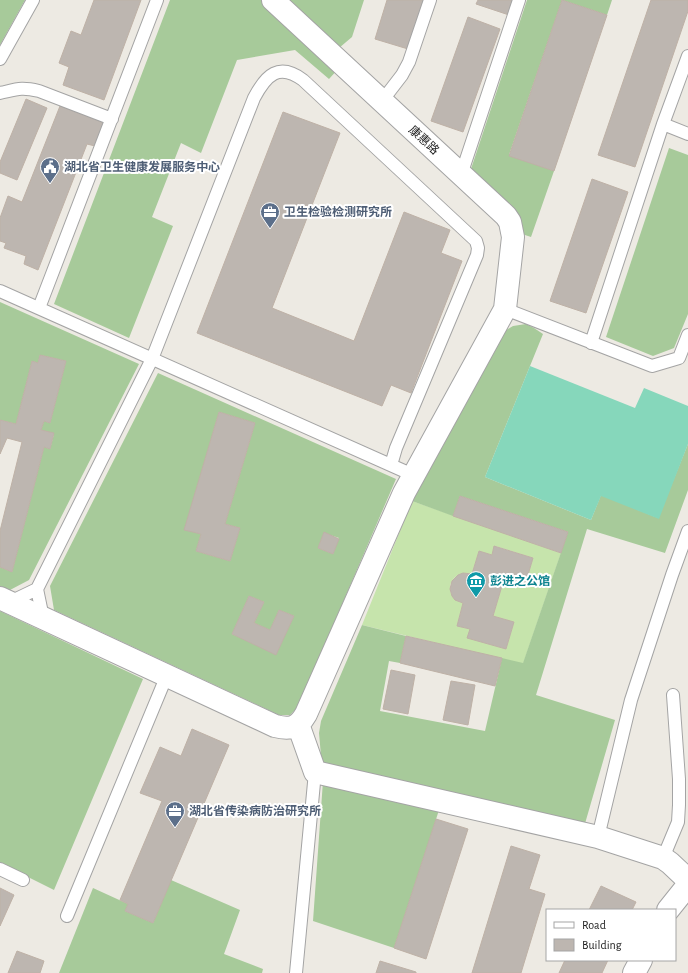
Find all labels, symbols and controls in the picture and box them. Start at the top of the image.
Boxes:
street label: 康惠路 [407,123,442,157]
public building icon: 湖北省卫生健康发展服务中心 [39,156,61,184]
place label: 湖北省卫生健康发展服务中心 [64,160,220,173]
office icon: 卫生检验检测研究所 [259,201,281,229]
place label: 卫生检验检测研究所 [284,205,392,218]
museum icon: 彭进之公馆 [465,570,487,598]
place label: 彭进之公馆 [490,574,550,587]
office icon: 湖北省传染病防治研究所 [164,800,186,828]
place label: 湖北省传染病防治研究所 [189,804,321,817]
legend [546,909,676,961]
text: Road [582,919,606,931]
text: Building [582,939,622,951]

